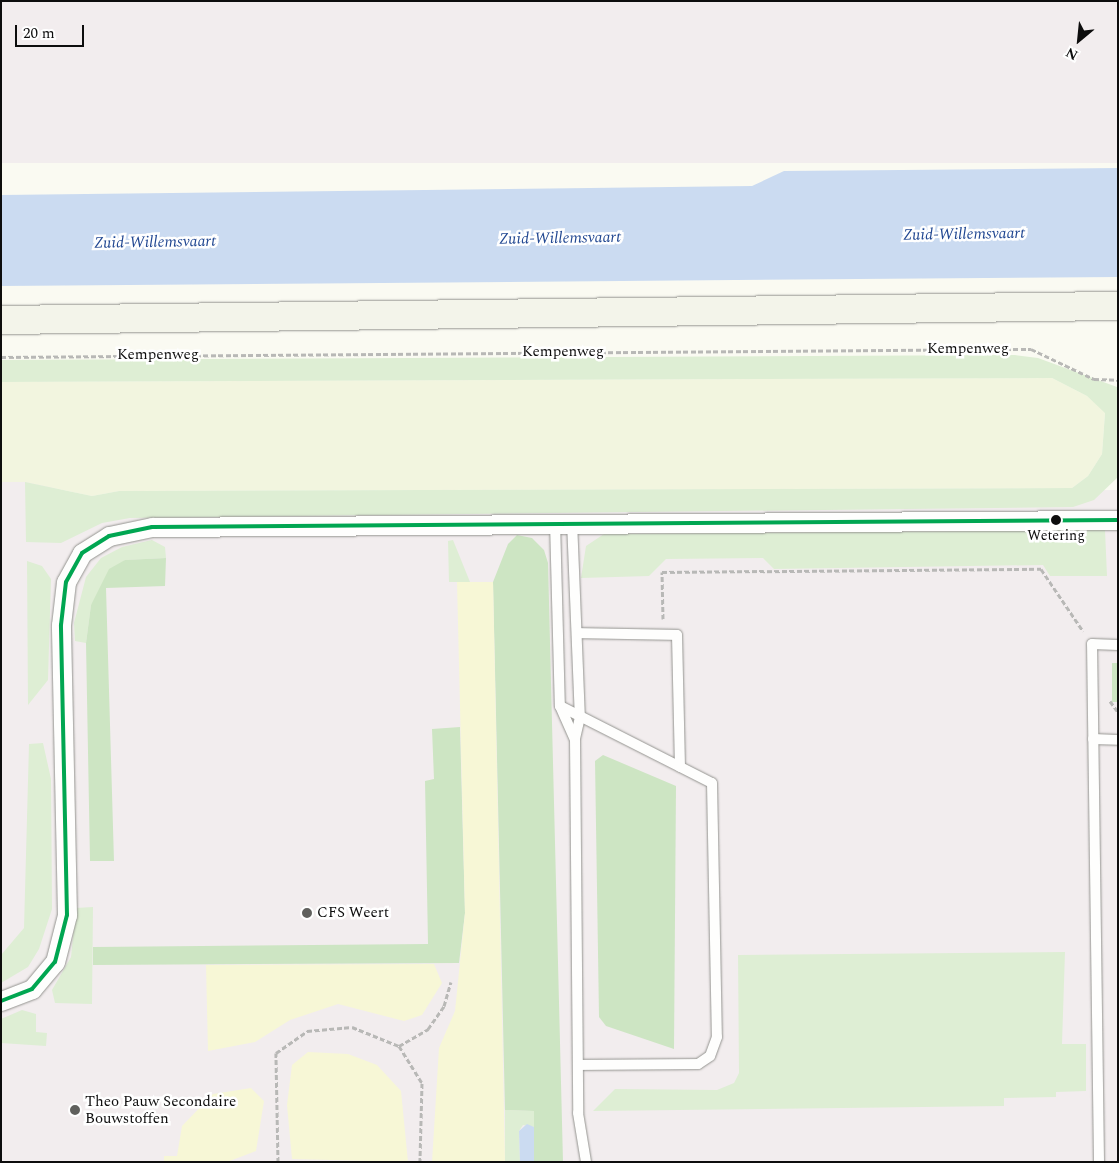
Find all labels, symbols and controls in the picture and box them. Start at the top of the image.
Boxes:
scale bar [18,15,86,47]
north arrow [1054,15,1104,65]
text: 20 m [23,22,55,45]
text: N [1062,42,1082,66]
water label: Zuid-Willemsvaart [903,223,1025,245]
water label: Zuid-Willemsvaart [499,227,621,249]
water label: Zuid-Willemsvaart [94,231,216,253]
street label: Kempenweg [927,340,1009,358]
street label: Kempenweg [522,343,604,361]
street label: Kempenweg [117,346,199,364]
marker: Wetering [1051,515,1061,525]
place label: Wetering [1027,528,1085,544]
place label: CFS Weert [317,904,389,922]
marker: CFS Weert [301,907,313,919]
place label: Theo Pauw Secondaire Bouwstoffen [85,1092,236,1127]
marker: Theo Pauw Secondaire Bouwstoffen [69,1104,81,1116]

